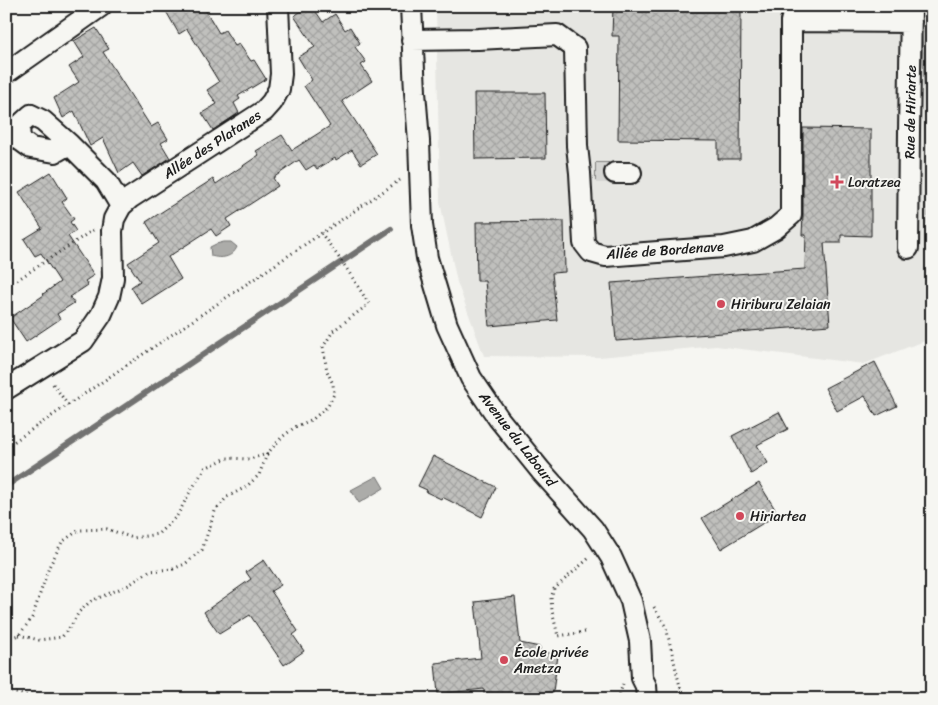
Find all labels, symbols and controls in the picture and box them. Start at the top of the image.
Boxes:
street label: Rue de Hiriarte [897,65,924,159]
street label: Allée des Platanes [157,103,267,186]
place label: Loratzea [848,170,901,195]
marker: Loratzea [830,175,844,189]
street label: Allée de Bordenave [605,234,725,267]
place label: Hiriburu Zelaian [731,292,831,317]
marker: Hiriburu Zelaian [715,298,727,310]
street label: Avenue du Labourd [472,385,564,494]
place label: Hiriartea [750,504,807,529]
marker: Hiriartea [734,510,746,522]
place label: École privée Ametza [513,640,589,681]
marker: École privée Ametza [498,654,510,666]

